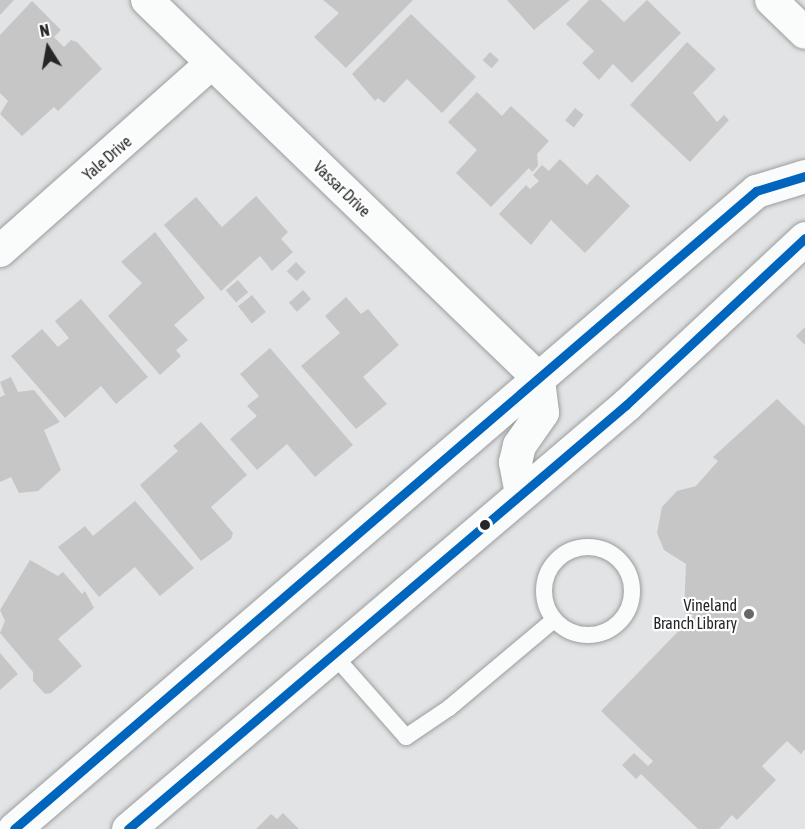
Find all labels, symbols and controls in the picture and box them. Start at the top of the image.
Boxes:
north arrow [18,18,78,78]
text: N [38,21,51,40]
street label: Yale Drive [79,132,135,184]
street label: Vassar Drive [310,157,374,221]
unlabelled marker [479,519,491,531]
place label: Vineland Branch Library [653,595,737,633]
marker: Vineland Branch Library [742,607,756,621]

